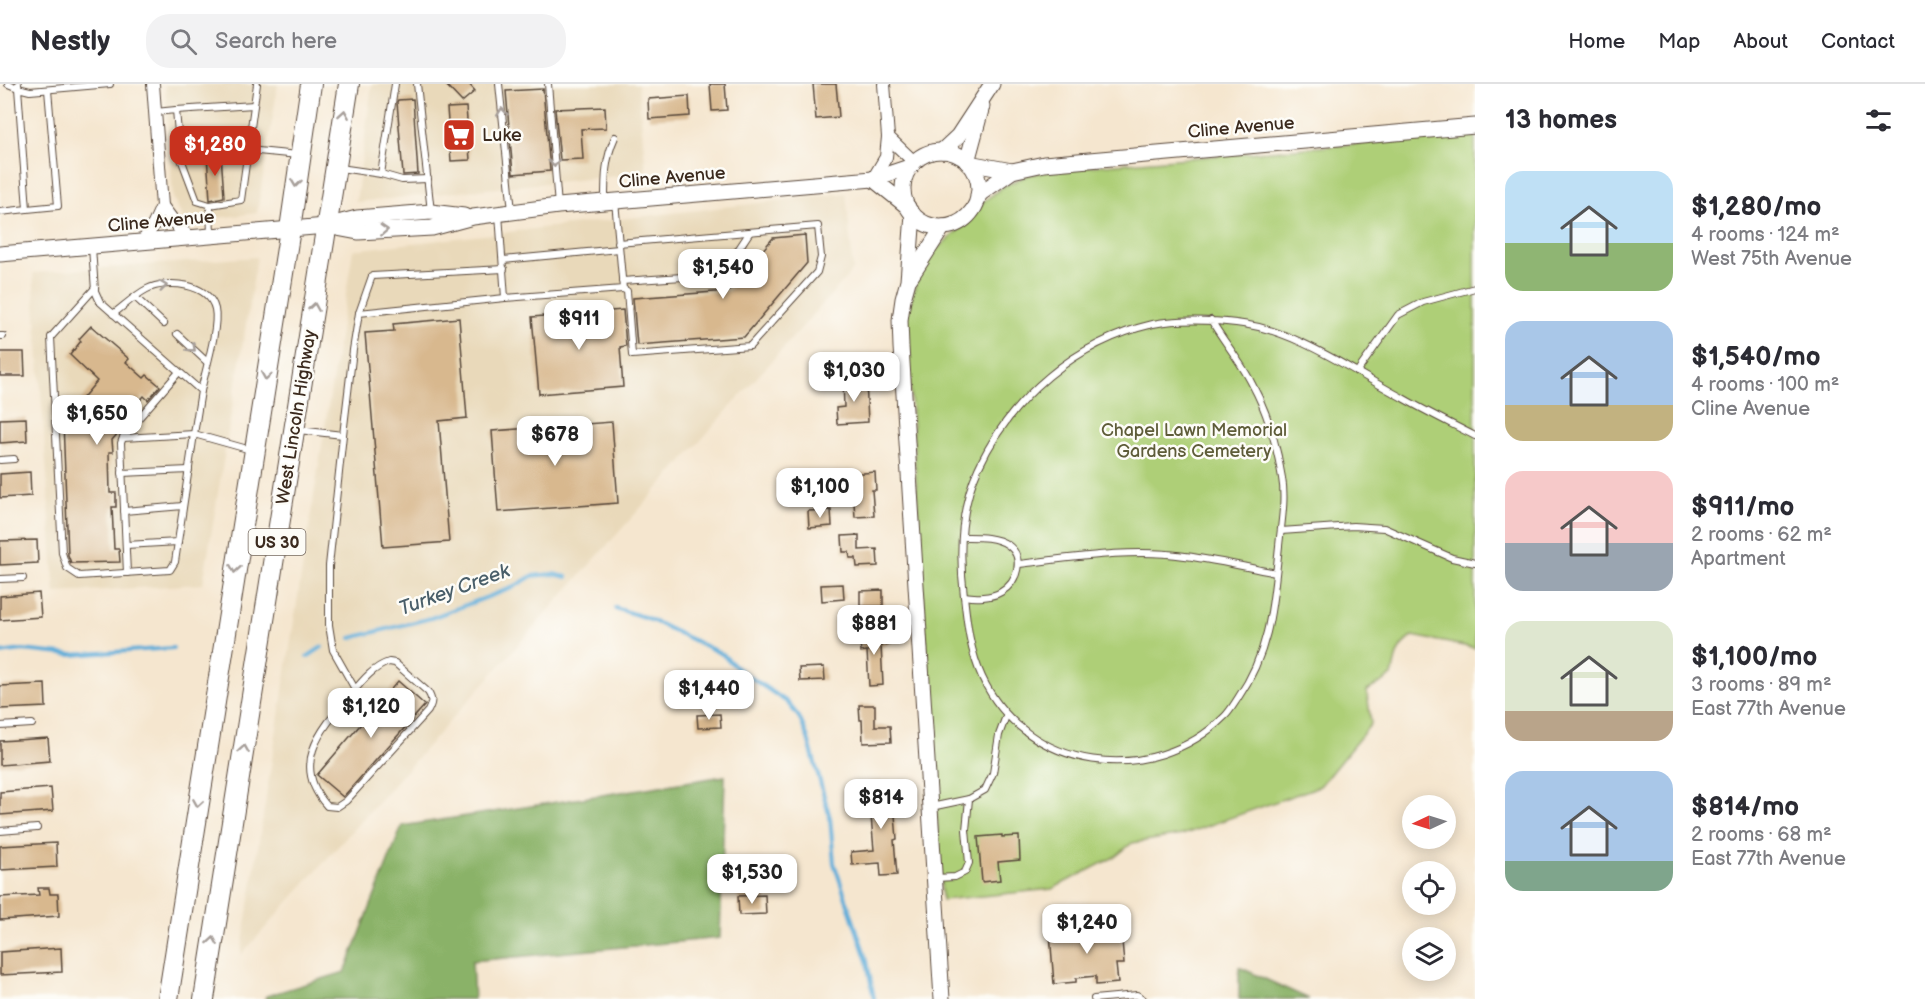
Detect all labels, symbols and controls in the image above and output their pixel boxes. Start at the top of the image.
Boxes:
search box [146,14,566,68]
text: Nestly [30,25,110,58]
icon: search [167,25,200,58]
text: Search here [215,28,337,55]
text: Home [1568,29,1625,54]
text: Map [1658,29,1700,54]
text: About [1733,29,1788,54]
text: Contact [1821,29,1895,54]
icon: filters [1862,104,1895,137]
text: 13 homes [1505,105,1617,136]
one-way arrow [496,107,509,116]
one-way arrow [338,110,350,119]
street label: Cline Avenue [1187,112,1296,143]
supermarket icon: Luke [441,117,477,153]
place label: Luke [482,125,522,146]
pin: $1,280 [166,126,264,177]
text: $1,280 [184,133,246,157]
one-way arrow [548,159,561,168]
street label: Cline Avenue [618,162,727,193]
one-way arrow [291,179,303,188]
text: $1,280/mo [1691,192,1821,223]
icon: home [1553,195,1625,267]
street label: Cline Avenue [107,206,216,237]
text: 4 rooms · 124 m² [1691,223,1840,247]
one-way arrow [380,224,389,237]
text: West 75th Avenue [1691,247,1852,271]
pin: $1,540 [674,249,772,300]
text: $1,540 [692,256,754,280]
one-way arrow [158,280,168,293]
pin: $911 [543,300,615,351]
one-way arrow [307,302,319,312]
text: $911 [558,307,600,331]
street label: West Lincoln Highway [272,327,321,506]
one-way arrow [185,341,196,352]
text: $1,540/mo [1691,342,1821,373]
icon: home [1553,345,1625,417]
pin: $1,030 [805,352,903,403]
text: $1,030 [823,359,885,383]
one-way arrow [260,371,273,381]
text: 4 rooms · 100 m² [1691,373,1839,397]
pin: $1,650 [48,395,146,446]
text: Cline Avenue [1691,397,1810,421]
text: $1,650 [66,402,128,426]
pin: $678 [519,416,591,467]
park label: Chapel Lawn Memorial Gardens Cemetery [1101,420,1287,462]
text: $678 [531,423,579,447]
pin: $1,100 [771,468,869,519]
text: $1,100 [790,475,850,499]
text: $911/mo [1691,492,1794,523]
icon: home [1553,495,1625,567]
text: 2 rooms · 62 m² [1691,523,1832,547]
road number: US 30 [248,529,306,555]
text: Apartment [1691,547,1786,571]
water label: Turkey Creek [396,558,514,621]
one-way arrow [230,564,242,573]
pin: $881 [838,605,910,656]
text: $881 [851,612,897,636]
text: $1,100/mo [1691,642,1817,673]
icon: home [1553,645,1625,717]
pin: $1,440 [660,670,758,721]
text: 3 rooms · 89 m² [1691,673,1832,697]
text: $1,440 [678,677,740,701]
pin: $1,120 [322,688,420,739]
text: $1,120 [342,695,400,719]
text: East 77th Avenue [1691,697,1846,721]
one-way arrow [237,744,249,753]
pin: $814 [845,779,917,830]
text: $814 [858,786,904,810]
text: $814/mo [1691,792,1799,823]
north arrow [1402,795,1456,849]
map controls [1402,795,1456,981]
icon: home [1553,795,1625,867]
one-way arrow [193,798,205,807]
text: 2 rooms · 68 m² [1691,823,1832,847]
text: East 77th Avenue [1691,847,1846,871]
pin: $1,530 [703,854,801,905]
text: $1,530 [721,861,783,885]
button: locate [1402,861,1456,915]
pin: $1,240 [1038,904,1136,955]
text: $1,240 [1056,911,1118,935]
button: layers [1402,927,1456,981]
one-way arrow [207,937,219,946]

